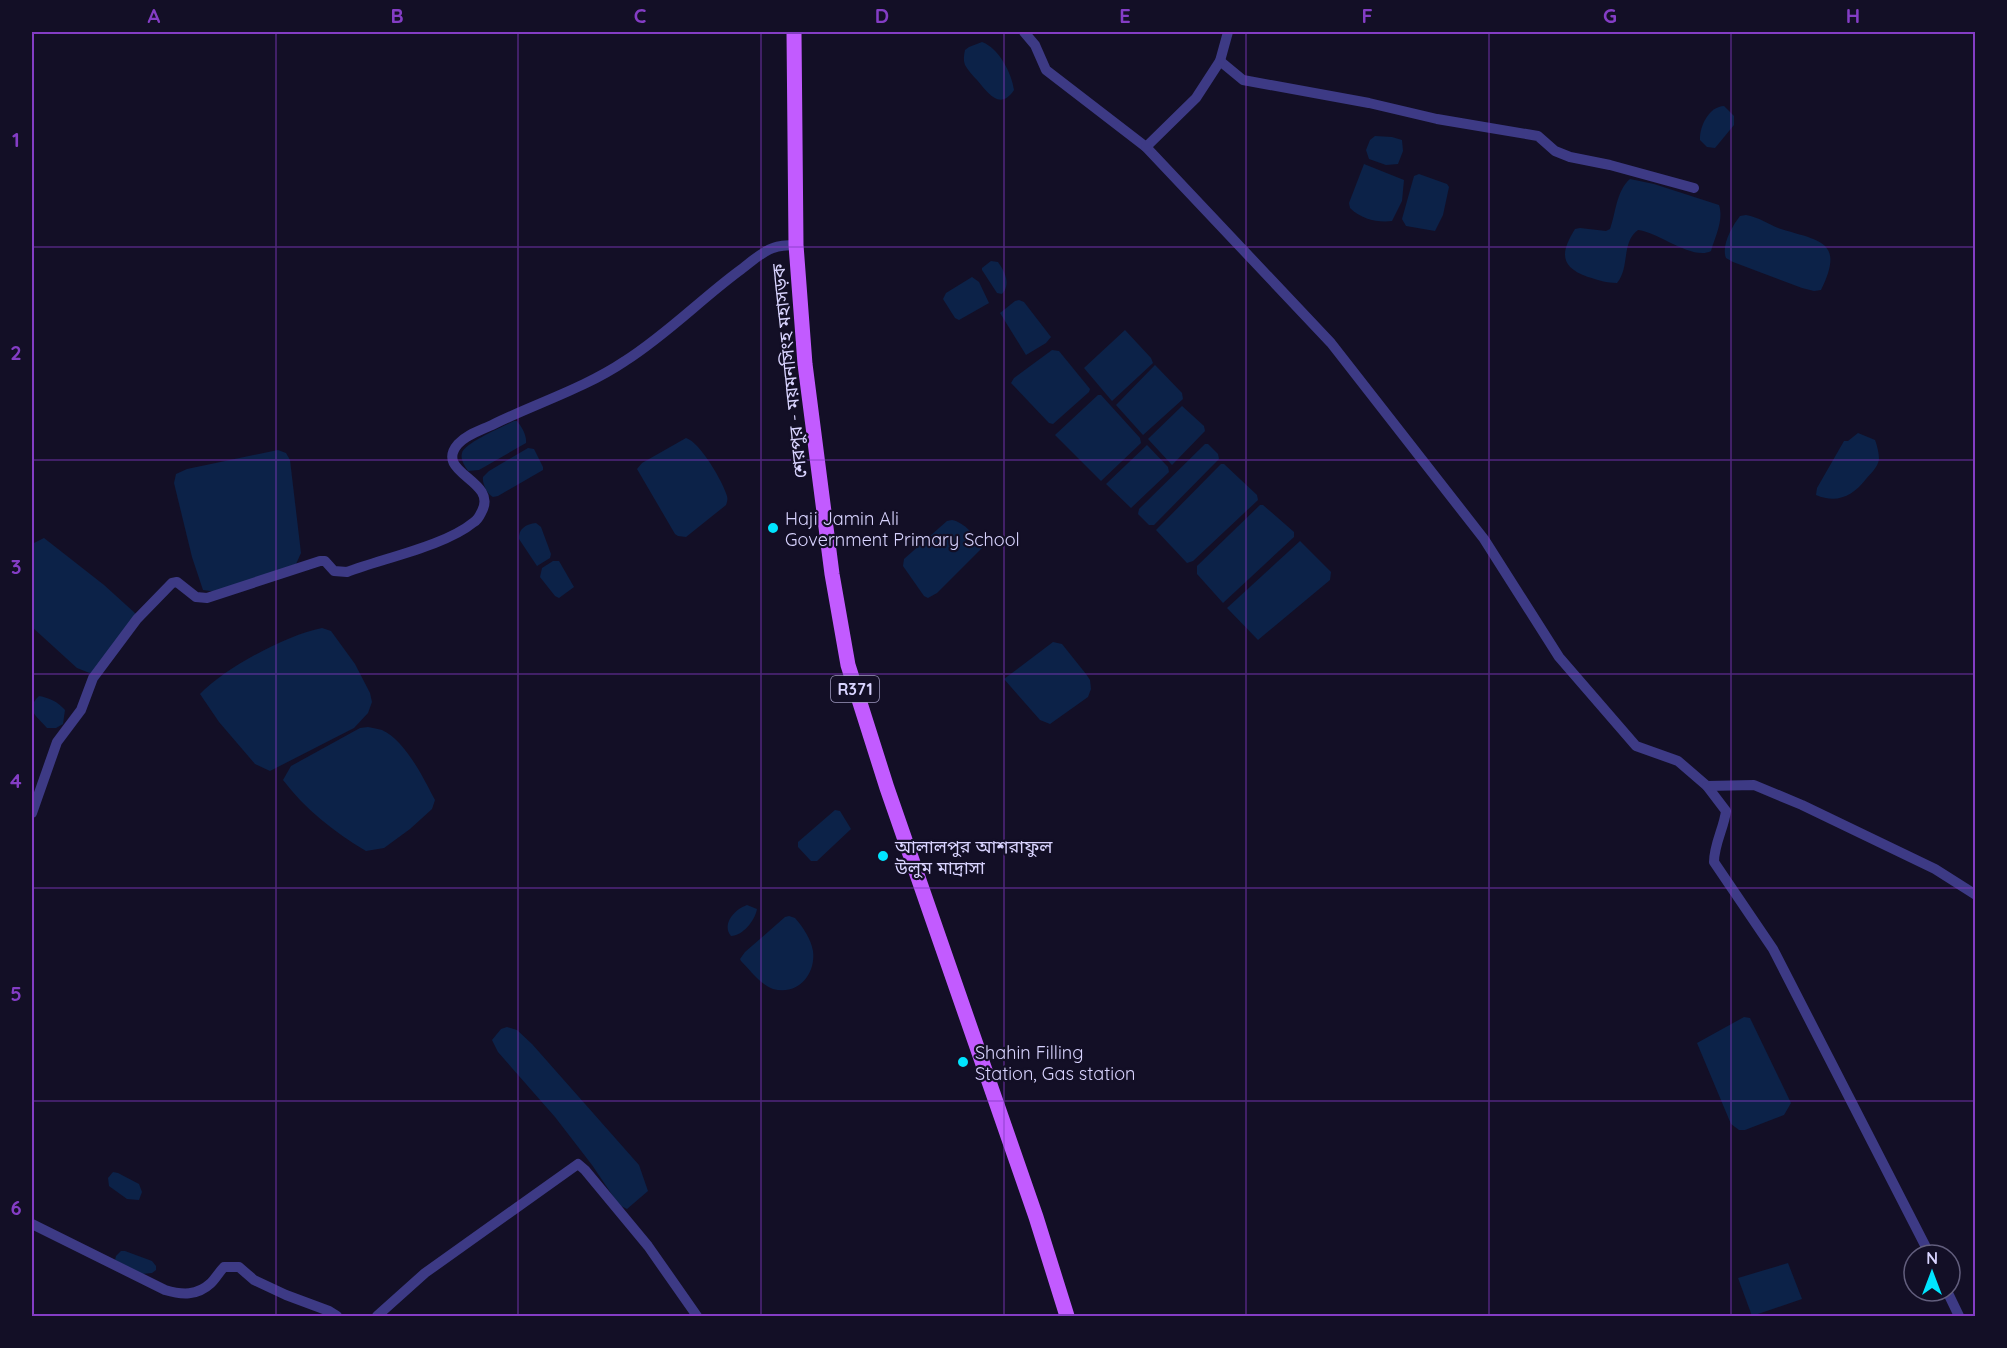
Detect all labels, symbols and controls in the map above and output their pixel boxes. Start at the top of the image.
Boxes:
text: A [148,3,161,28]
text: B [390,3,404,28]
text: C [634,3,647,28]
text: D [875,3,889,28]
text: E [1119,3,1131,28]
text: F [1361,3,1373,28]
text: G [1603,3,1617,28]
text: H [1846,3,1860,28]
text: 1 [12,127,20,152]
street label: শেরপুর - ময়মনসিংহ মহাসড়ক [766,262,812,479]
text: 2 [10,340,22,365]
place label: Haji Jamin Ali Government Primary School [785,507,1020,551]
marker: Haji Jamin Ali Government Primary School [766,521,780,535]
text: 3 [11,554,21,579]
road number: R371 [831,676,879,702]
text: 4 [10,768,22,793]
place label: আলালপুর আশরাফুল উলুম মাদ্রাসা [894,835,1053,879]
marker: আলালপুর আশরাফুল উলুম মাদ্রাসা [876,849,890,863]
text: 5 [10,981,22,1006]
place label: Shahin Filling Station, Gas station [975,1041,1135,1085]
marker: Shahin Filling Station, Gas station [956,1055,970,1069]
text: 6 [10,1195,22,1220]
north arrow [1902,1243,1962,1303]
text: N [1926,1248,1938,1268]

